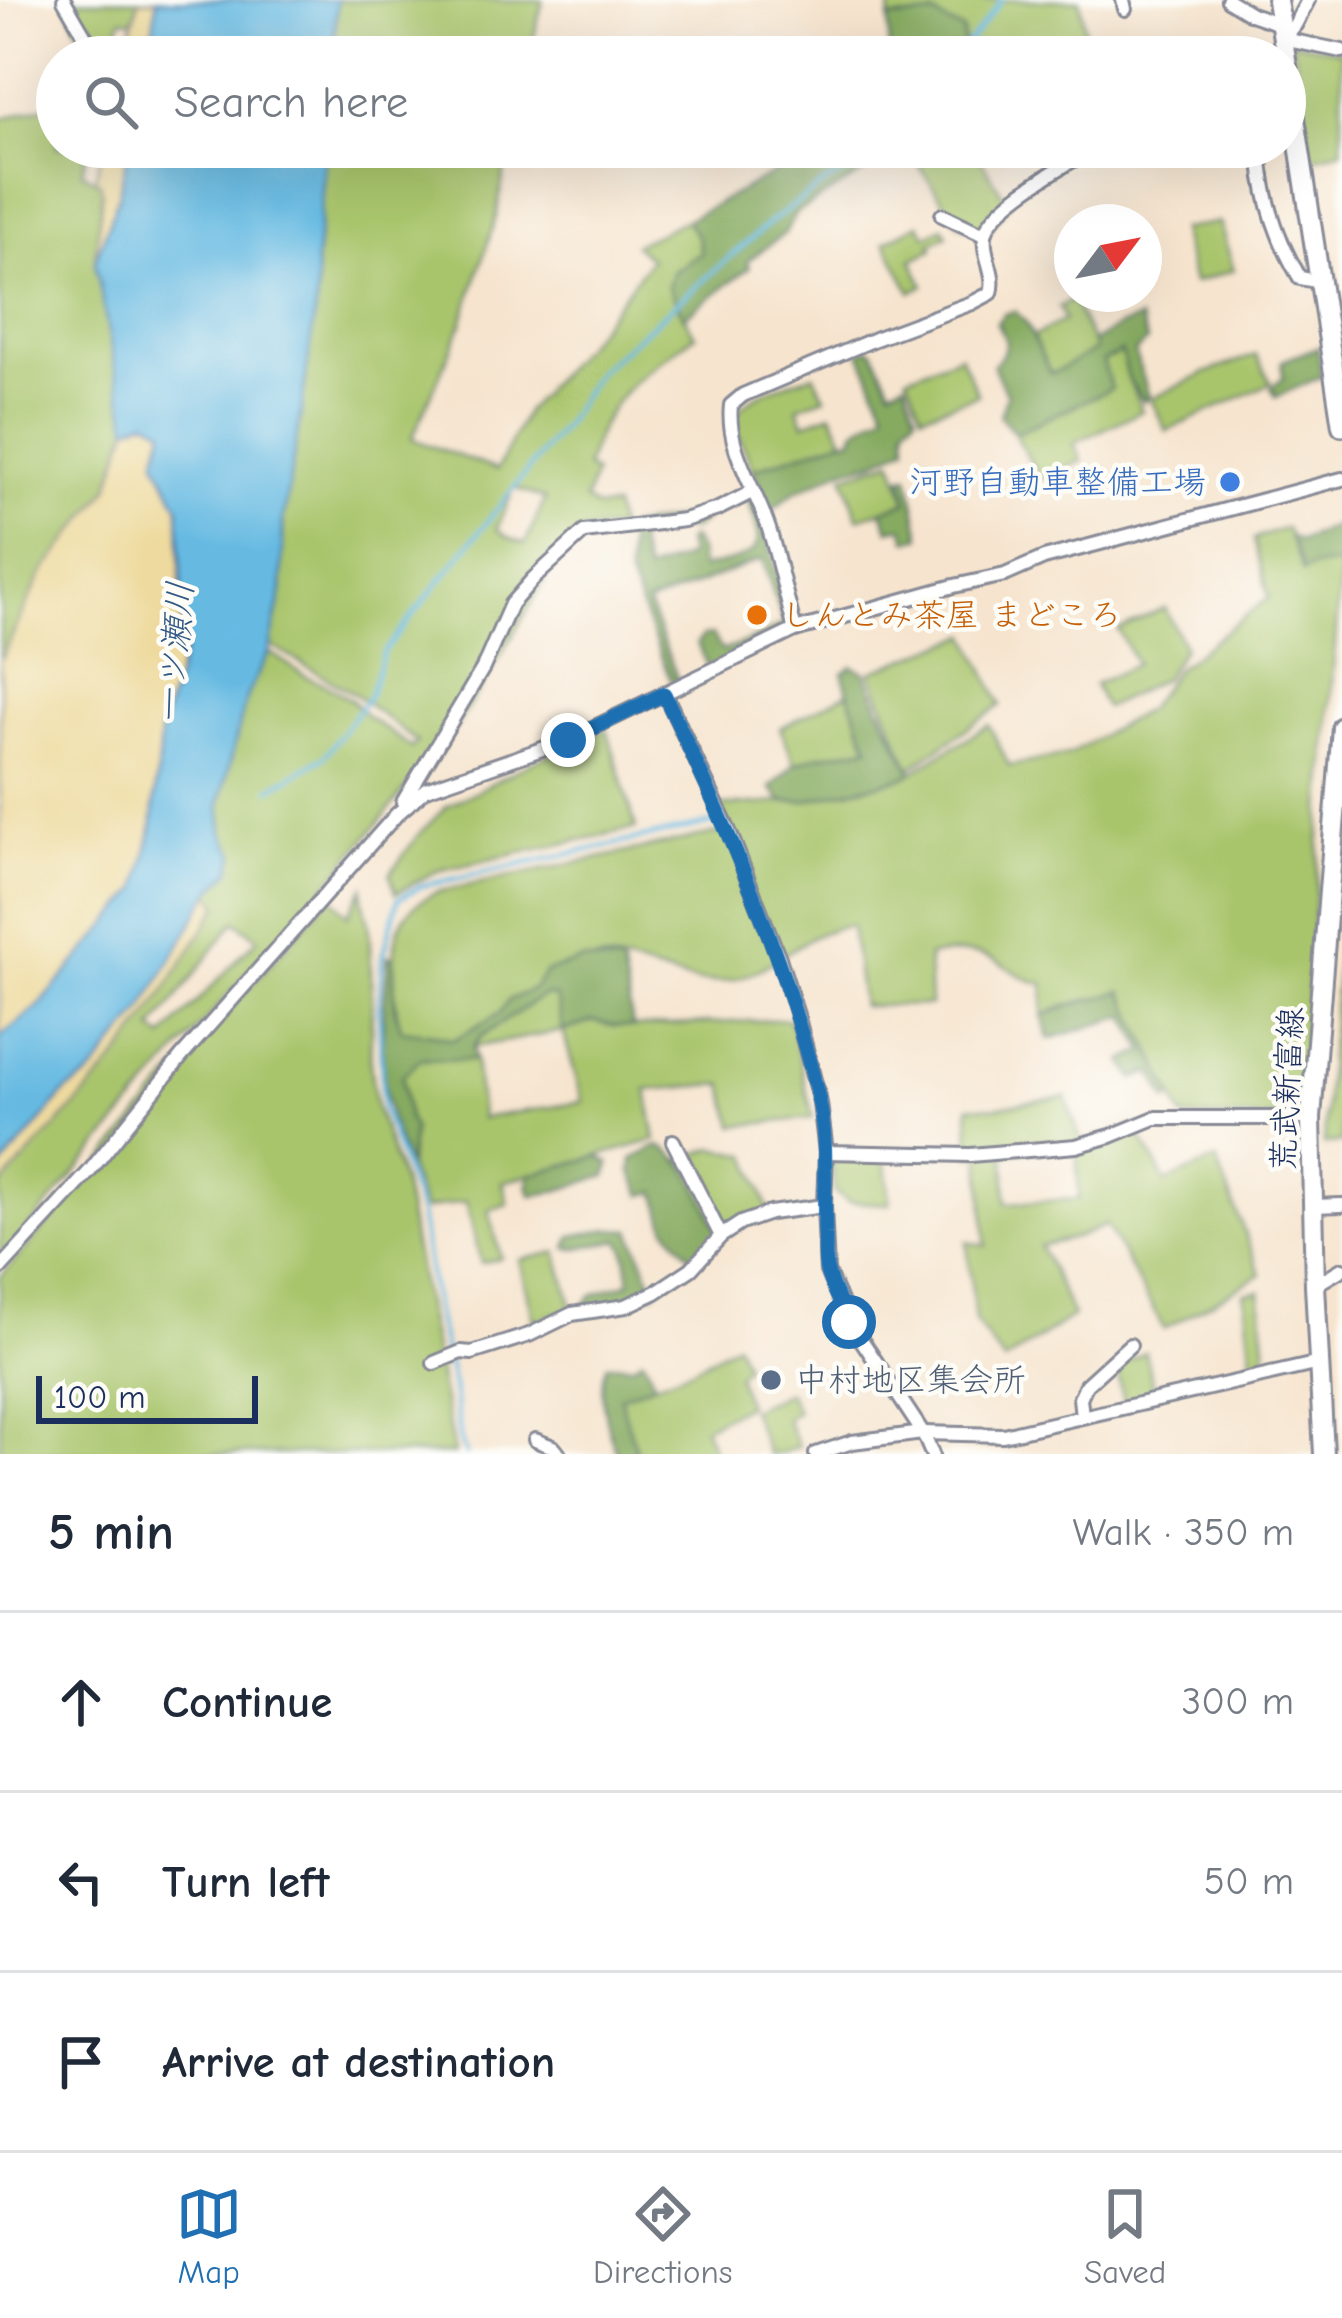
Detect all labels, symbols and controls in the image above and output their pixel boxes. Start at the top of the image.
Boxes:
search box [36,36,1306,168]
icon: search [78,69,144,135]
text: Search here [174,76,408,128]
north arrow [1054,204,1162,312]
place label: 河野自動車整備工場 [909,463,1206,501]
marker: 河野自動車整備工場 [1217,469,1243,495]
water label: 一ツ瀬川 [148,579,202,727]
place label: しんとみ茶屋 まどころ [781,596,1122,634]
marker: しんとみ茶屋 まどころ [744,602,770,628]
route end [541,713,595,767]
street label: 荒武新富線 [1264,1006,1310,1172]
route start [822,1295,876,1349]
place label: 中村地区集会所 [795,1361,1026,1399]
marker: 中村地区集会所 [758,1367,784,1393]
scale bar [36,1370,258,1423]
text: 100 m [54,1378,146,1416]
text: 5 min [48,1503,174,1562]
text: Walk · 350 m [1072,1510,1294,1555]
icon: ahead [48,1669,114,1735]
text: Continue [162,1676,332,1728]
text: 300 m [1181,1679,1294,1724]
icon: left [48,1849,114,1915]
text: Turn left [162,1856,329,1908]
text: 50 m [1204,1859,1294,1904]
icon: arrive [48,2029,114,2095]
text: Arrive at destination [162,2036,555,2088]
tab: Map [176,2181,242,2291]
tab: Directions [593,2181,733,2291]
tab: Saved [1084,2181,1166,2291]

